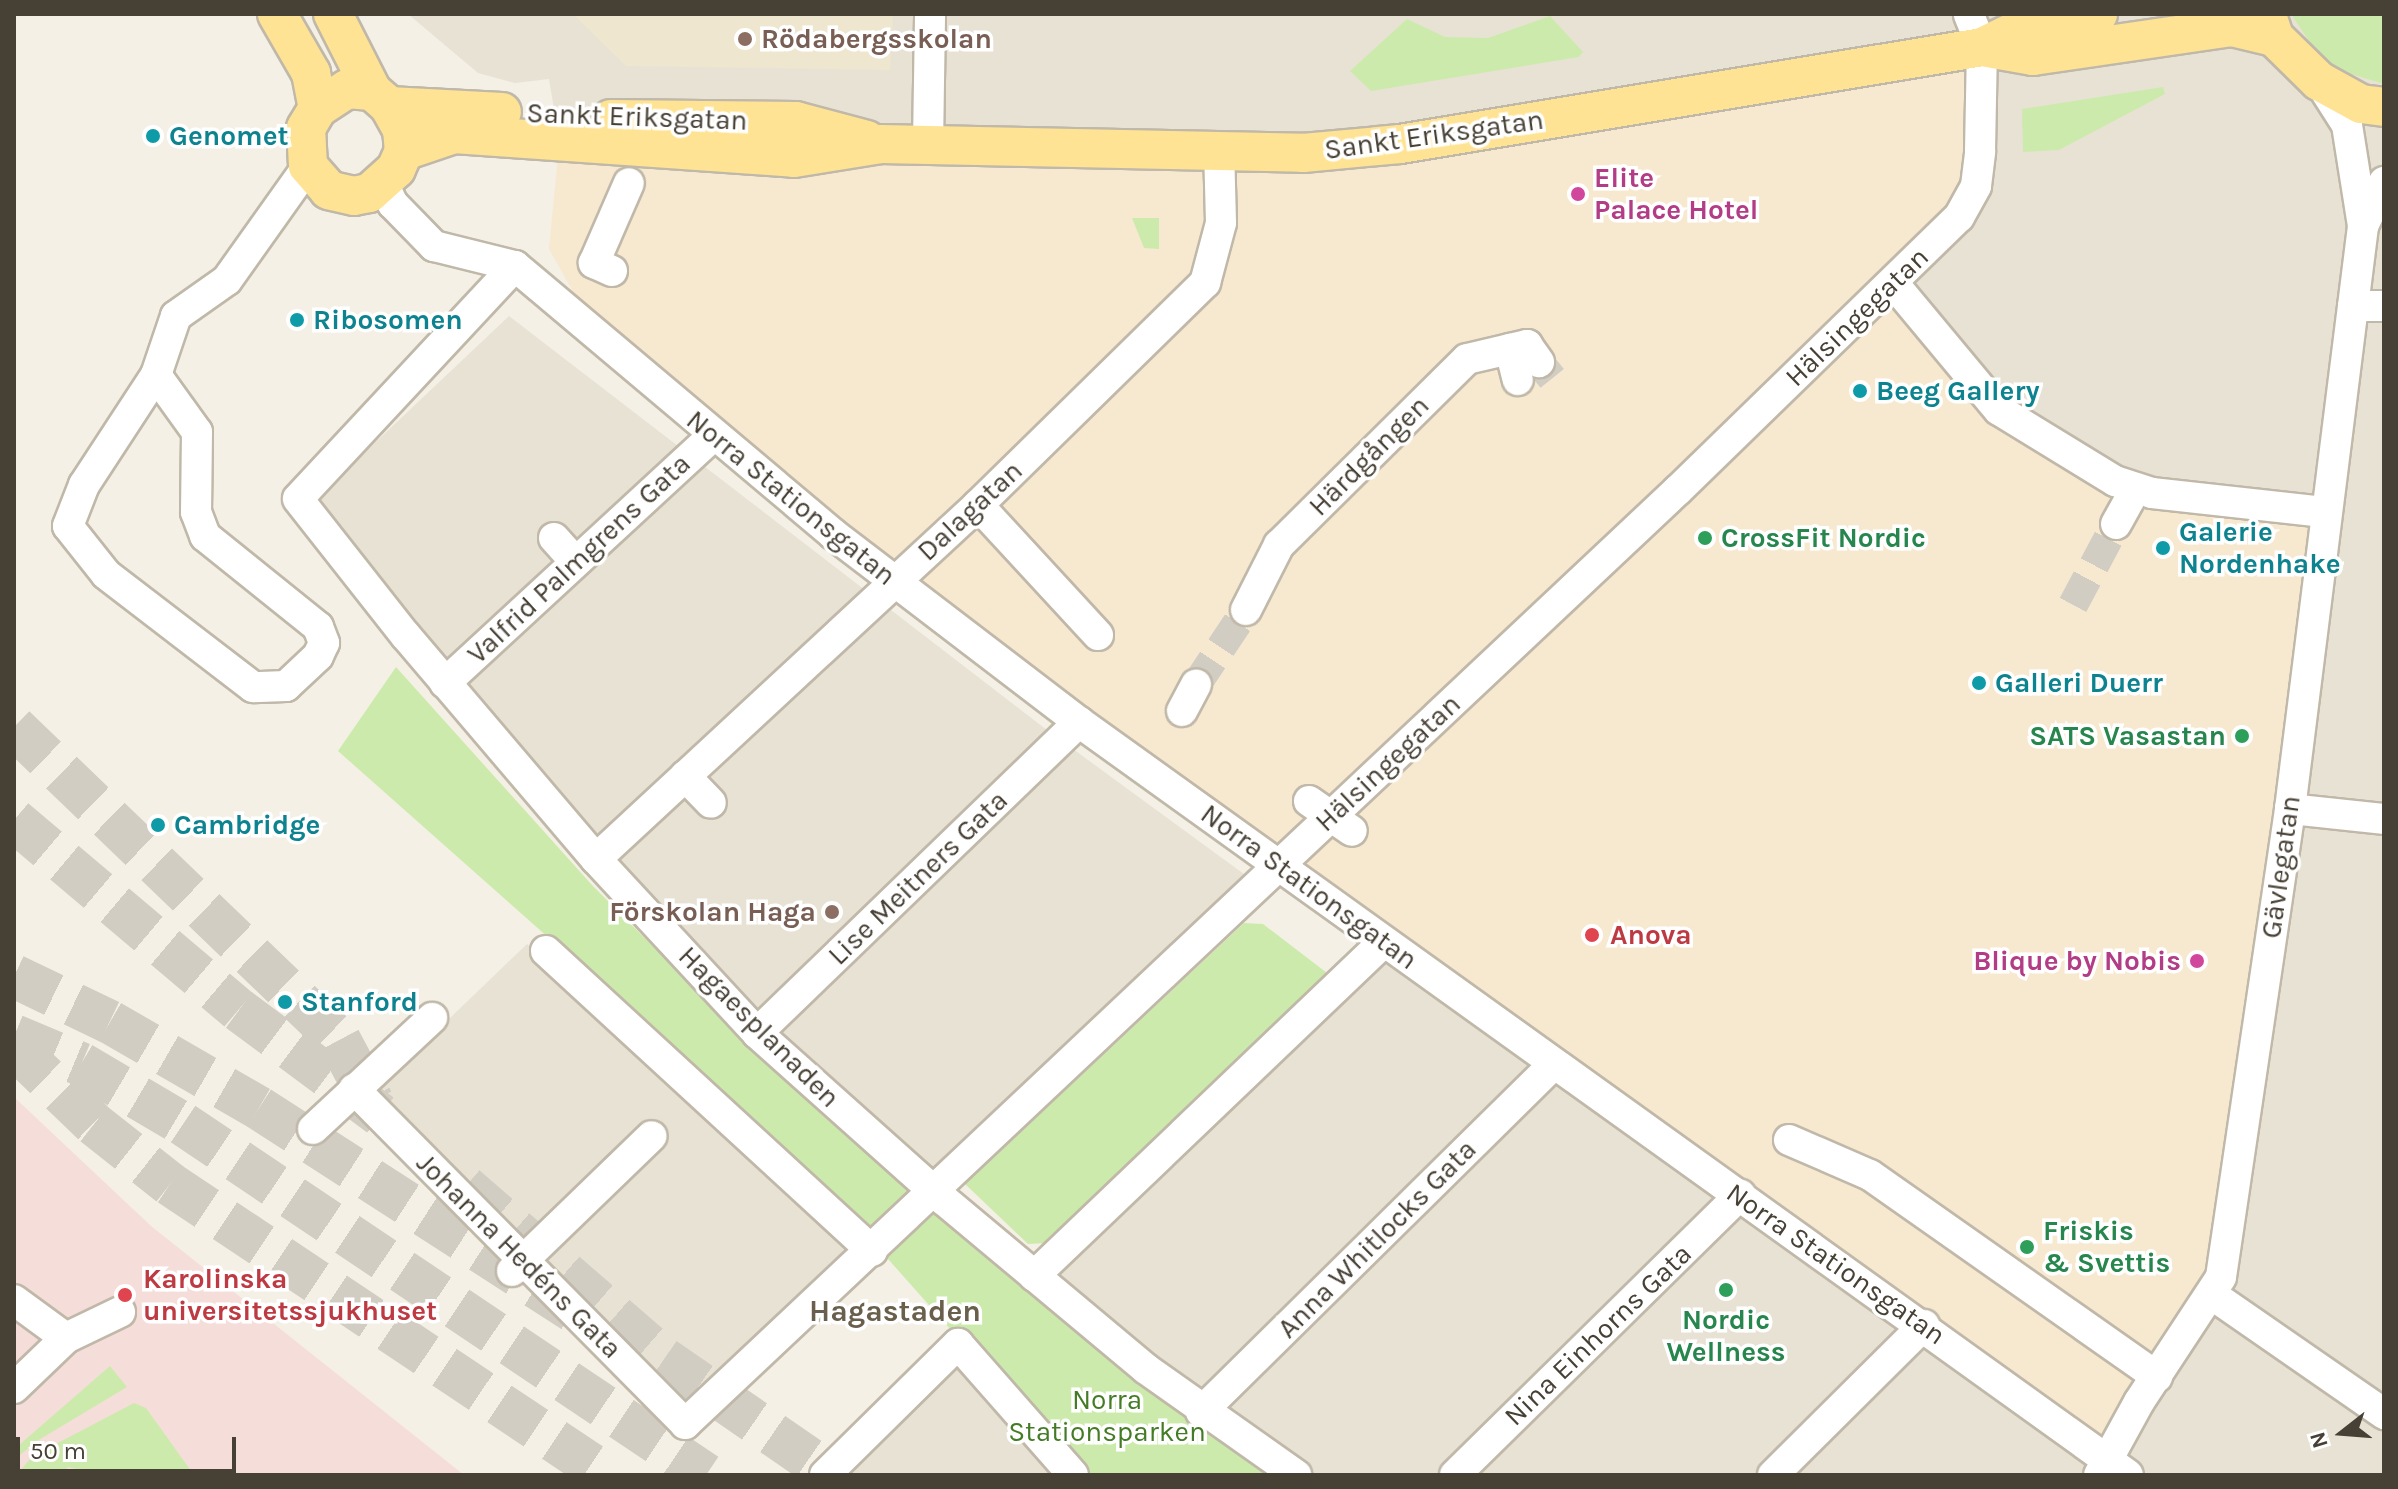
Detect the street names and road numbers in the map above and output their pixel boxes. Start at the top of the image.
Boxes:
street label: Sankt Eriksgatan [526,96,748,138]
street label: Sankt Eriksgatan [1322,103,1546,167]
street label: Hälsingegatan [1778,240,1936,394]
street label: Härdgången [1302,389,1436,523]
street label: Norra Stationsgatan [680,403,902,593]
street label: Valfrid Palmgrens Gata [461,447,697,671]
street label: Dalagatan [911,454,1029,568]
street label: Hälsingegatan [1308,687,1468,839]
street label: Lise Meitners Gata [821,784,1015,972]
street label: Gävlegatan [2254,793,2308,941]
street label: Norra Stationsgatan [1194,797,1424,977]
street label: Hagaesplanaden [671,939,847,1115]
street label: Anna Whitlocks Gata [1271,1133,1483,1345]
street label: Johanna Hedéns Gata [409,1146,629,1366]
street label: Norra Stationsgatan [1720,1176,1952,1352]
street label: Nina Einhorns Gata [1497,1237,1699,1433]

